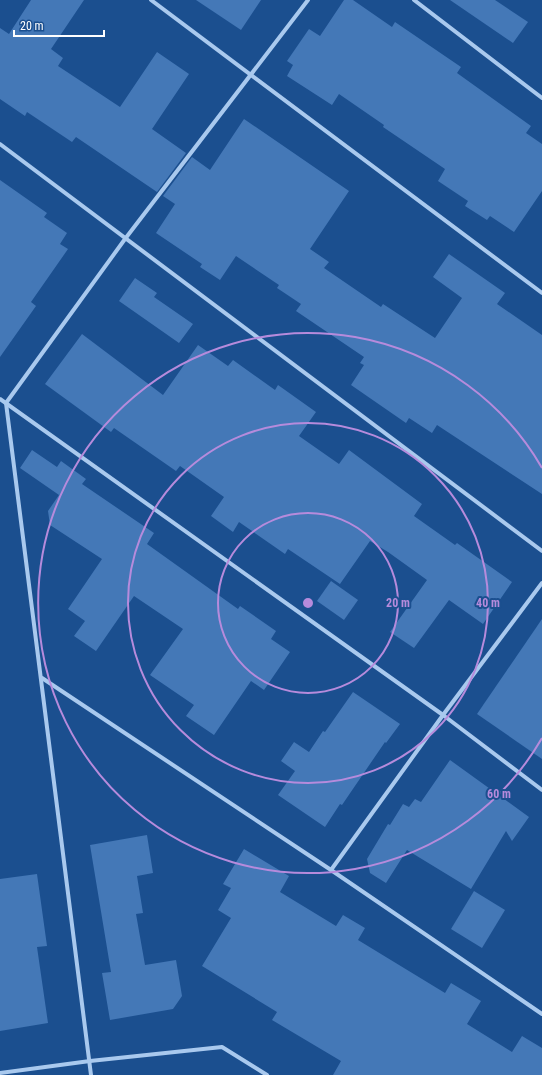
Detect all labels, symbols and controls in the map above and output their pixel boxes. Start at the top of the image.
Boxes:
scale bar [14,12,104,38]
text: 20 m [20,19,44,33]
centre of rings [301,596,315,610]
text: 20 m [386,596,410,610]
text: 40 m [476,596,500,610]
text: 60 m [487,787,511,801]

